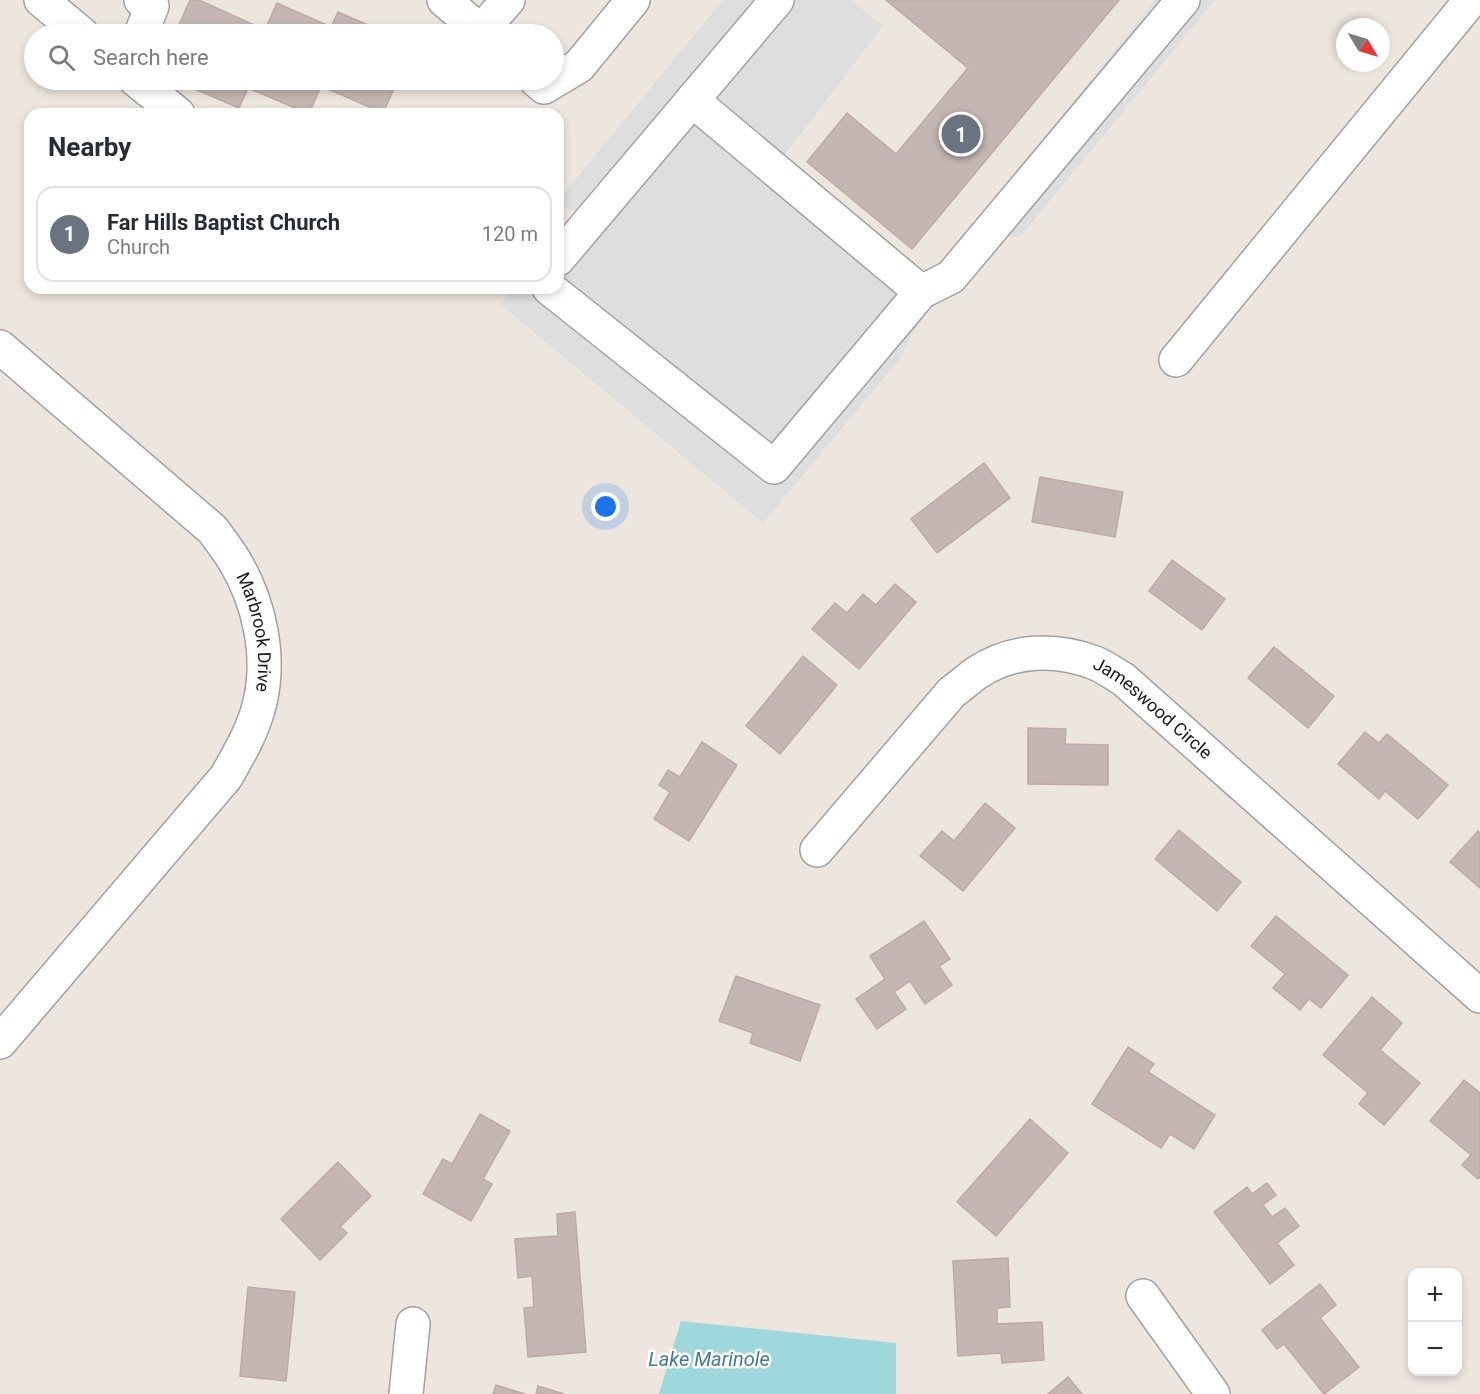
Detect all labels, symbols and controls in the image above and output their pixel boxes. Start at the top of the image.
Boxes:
north arrow [1336,18,1390,72]
search box [24,24,564,90]
icon: search [45,41,78,74]
text: Search here [93,45,209,70]
pin: 1 [942,112,980,156]
text: Nearby [48,132,131,162]
text: Far Hills Baptist Church [107,210,340,235]
text: 1 [64,222,75,246]
text: 120 m [482,222,538,246]
text: Church [107,235,170,259]
your location [591,492,620,521]
street label: Marbrook Drive [233,569,275,694]
street label: Jameswood Circle [1090,653,1217,763]
map controls [1408,1268,1462,1376]
button: + [1408,1268,1462,1322]
button: − [1408,1322,1462,1376]
water label: Lake Marinole [648,1347,770,1371]

